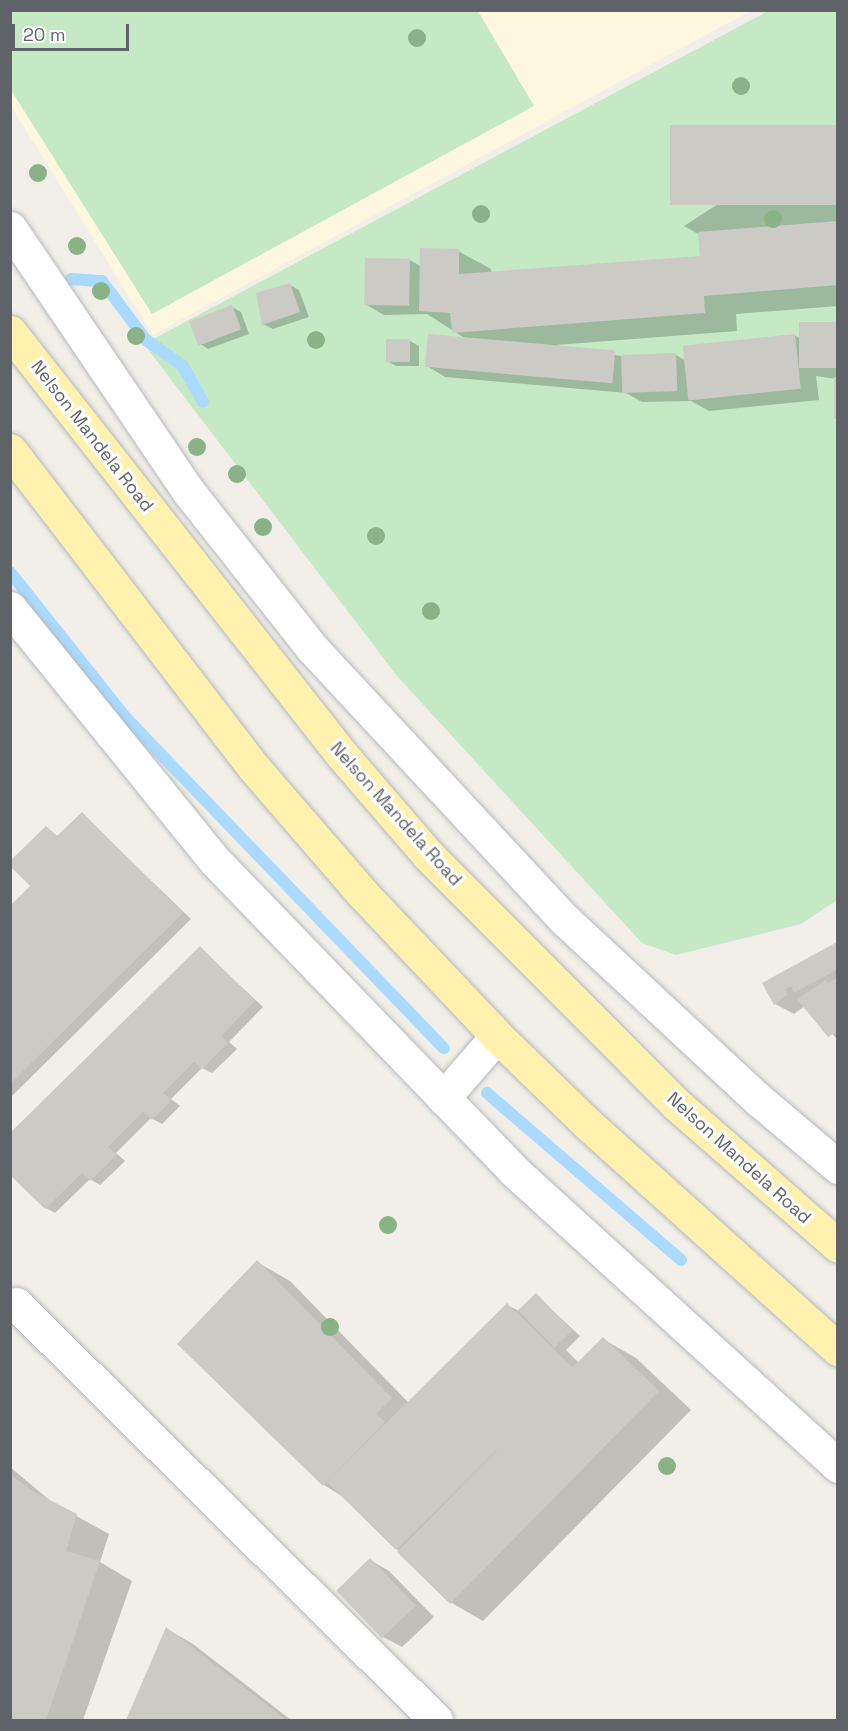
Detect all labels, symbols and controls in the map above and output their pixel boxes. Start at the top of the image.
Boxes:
scale bar [15,12,132,50]
text: 20 m [23,23,66,46]
street label: Nelson Mandela Road [26,356,158,516]
street label: Nelson Mandela Road [326,738,466,890]
street label: Nelson Mandela Road [663,1088,815,1228]

